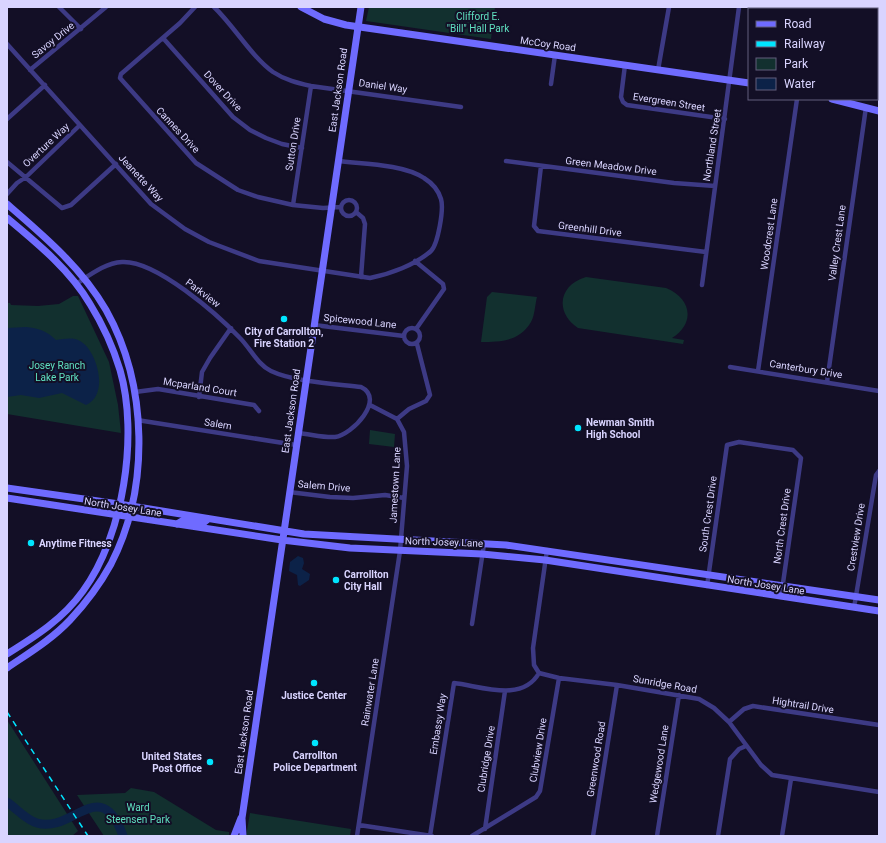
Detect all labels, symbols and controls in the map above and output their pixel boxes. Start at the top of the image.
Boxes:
legend [748,8,878,100]
park label: Clifford E. "Bill" Hall Park [447,11,510,34]
text: Road [784,17,812,31]
street label: Savoy Drive [30,20,76,60]
street label: McCoy Road [519,35,577,53]
text: Railway [784,37,825,51]
street label: East Jackson Road [327,47,349,133]
text: Park [784,57,809,71]
street label: Dover Drive [202,69,244,113]
street label: Daniel Way [358,77,408,95]
text: Water [784,77,815,91]
street label: Evergreen Street [632,91,706,113]
street label: Cannes Drive [154,105,202,155]
street label: Northland Street [701,108,723,182]
street label: Sutton Drive [283,116,303,172]
street label: Overture Way [21,121,72,169]
street label: Jeanette Way [116,152,166,204]
street label: Green Meadow Drive [565,155,657,177]
street label: Woodcrest Lane [759,197,779,271]
street label: Valley Crest Lane [826,204,848,282]
street label: Greenhill Drive [558,220,622,238]
street label: Parkview [184,276,223,310]
street label: Spicewood Lane [323,312,397,330]
marker: City of Carrollton, Fire Station 2 [279,314,289,324]
place label: City of Carrollton, Fire Station 2 [245,326,323,349]
street label: Canterbury Drive [769,358,843,380]
park label: Josey Ranch Lake Park [29,360,85,383]
street label: East Jackson Road [280,368,302,454]
street label: Mcparland Court [162,376,238,398]
street label: Salem [203,416,233,432]
place label: Newman Smith High School [586,417,655,440]
marker: Newman Smith High School [573,423,583,433]
street label: Jamestown Lane [388,447,402,523]
street label: South Crest Drive [697,475,719,553]
street label: Salem Drive [297,478,351,494]
street label: North Crest Drive [771,487,793,565]
street label: North Josey Lane [84,495,162,519]
street label: Crestview Drive [845,502,867,572]
street label: North Josey Lane [405,535,483,549]
marker: Anytime Fitness [26,538,36,548]
place label: Anytime Fitness [39,538,112,549]
place label: Carrollton City Hall [344,569,389,592]
street label: North Josey Lane [727,573,805,597]
marker: Carrollton City Hall [331,575,341,585]
street label: Rainwater Lane [359,657,381,727]
street label: Sunridge Road [632,673,698,695]
marker: Justice Center [309,678,319,688]
street label: East Jackson Road [233,689,255,775]
place label: Justice Center [281,690,347,701]
street label: Embassy Way [428,692,448,755]
street label: Hightrail Drive [771,695,835,715]
street label: Clubview Drive [527,717,549,783]
street label: Greenwood Road [585,720,607,798]
street label: Wedgewood Lane [647,724,671,804]
street label: Clubridge Drive [475,725,497,793]
marker: Carrollton Police Department [310,738,320,748]
place label: Carrollton Police Department [273,750,357,773]
place label: United States Post Office [141,751,203,774]
marker: United States Post Office [205,757,215,767]
park label: Ward Steensen Park [106,802,171,825]

